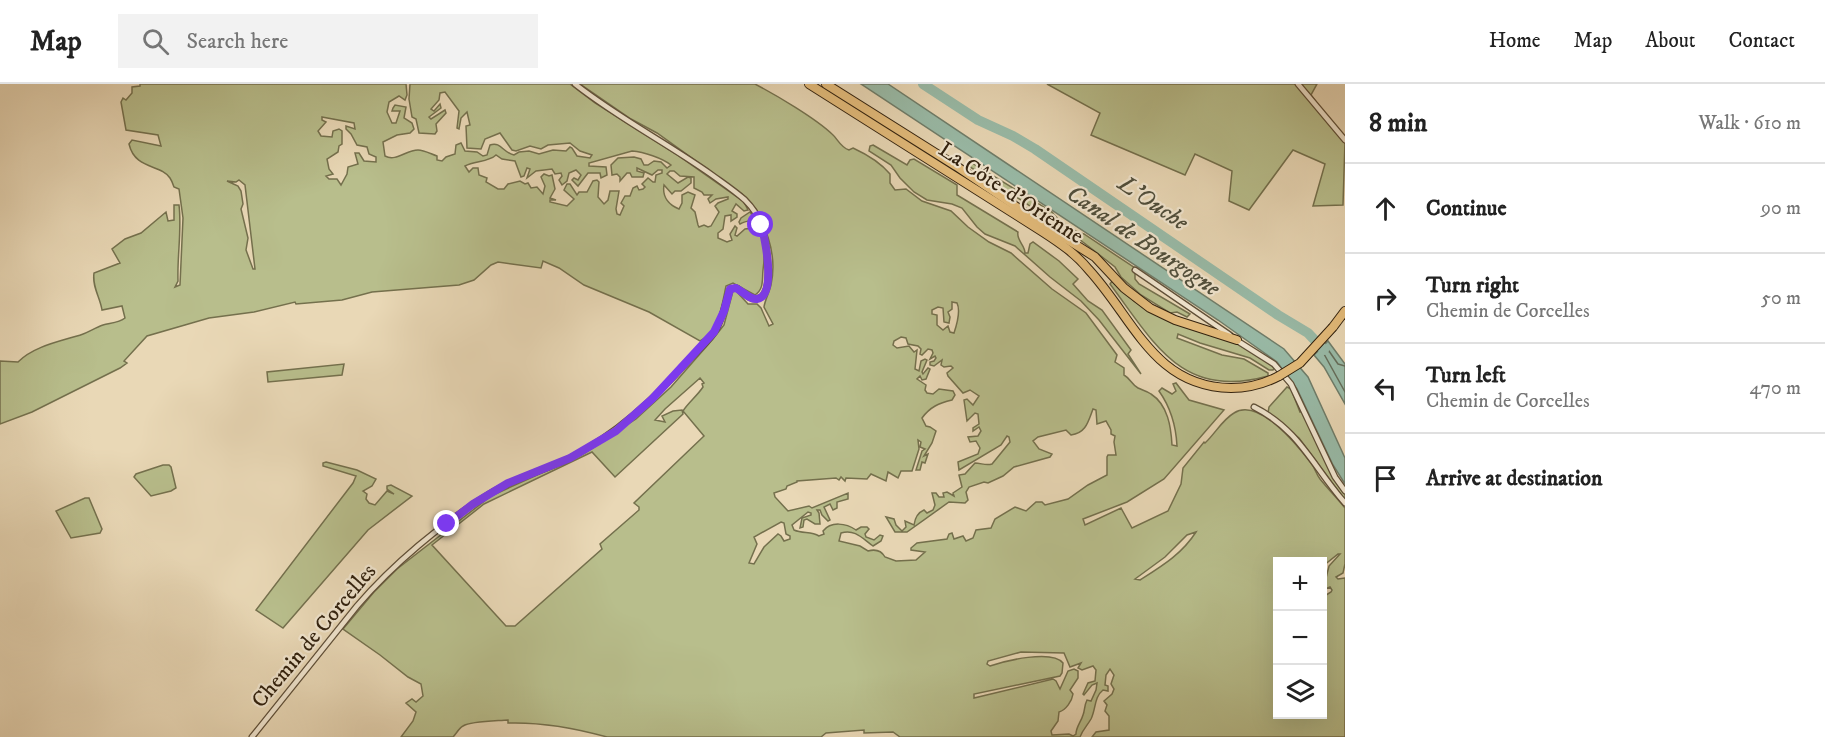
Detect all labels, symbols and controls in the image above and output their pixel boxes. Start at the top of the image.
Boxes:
search box [118,14,538,68]
text: Map [30,24,82,59]
icon: search [139,25,172,58]
text: Search here [187,28,288,55]
text: Home [1489,28,1541,54]
text: Map [1574,28,1612,54]
text: About [1645,28,1696,54]
text: Contact [1729,28,1795,54]
text: 8 min [1369,107,1427,140]
text: Walk · 610 m [1698,111,1801,136]
street label: La Côte-d'Orienne [933,136,1089,250]
water label: L'Ouche [1111,168,1195,238]
water label: Canal de Bourgogne [1060,179,1226,304]
icon: ahead [1369,192,1402,225]
text: Continue [1426,195,1507,222]
text: 90 m [1761,196,1801,221]
route start [747,211,773,237]
text: Turn right [1426,272,1519,299]
icon: right [1369,282,1402,315]
text: 50 m [1761,286,1801,311]
text: Chemin de Corcelles [1426,299,1590,324]
text: Turn left [1426,362,1506,389]
icon: left [1369,372,1402,405]
text: 470 m [1750,376,1801,401]
text: Chemin de Corcelles [1426,389,1590,414]
icon: arrive [1369,462,1402,495]
text: Arrive at destination [1426,465,1603,492]
route end [433,510,459,536]
map controls [1273,557,1327,719]
button: + [1273,557,1327,611]
street label: Chemin de Corcelles [246,558,382,714]
button: − [1273,611,1327,665]
button: layers [1273,665,1327,719]

